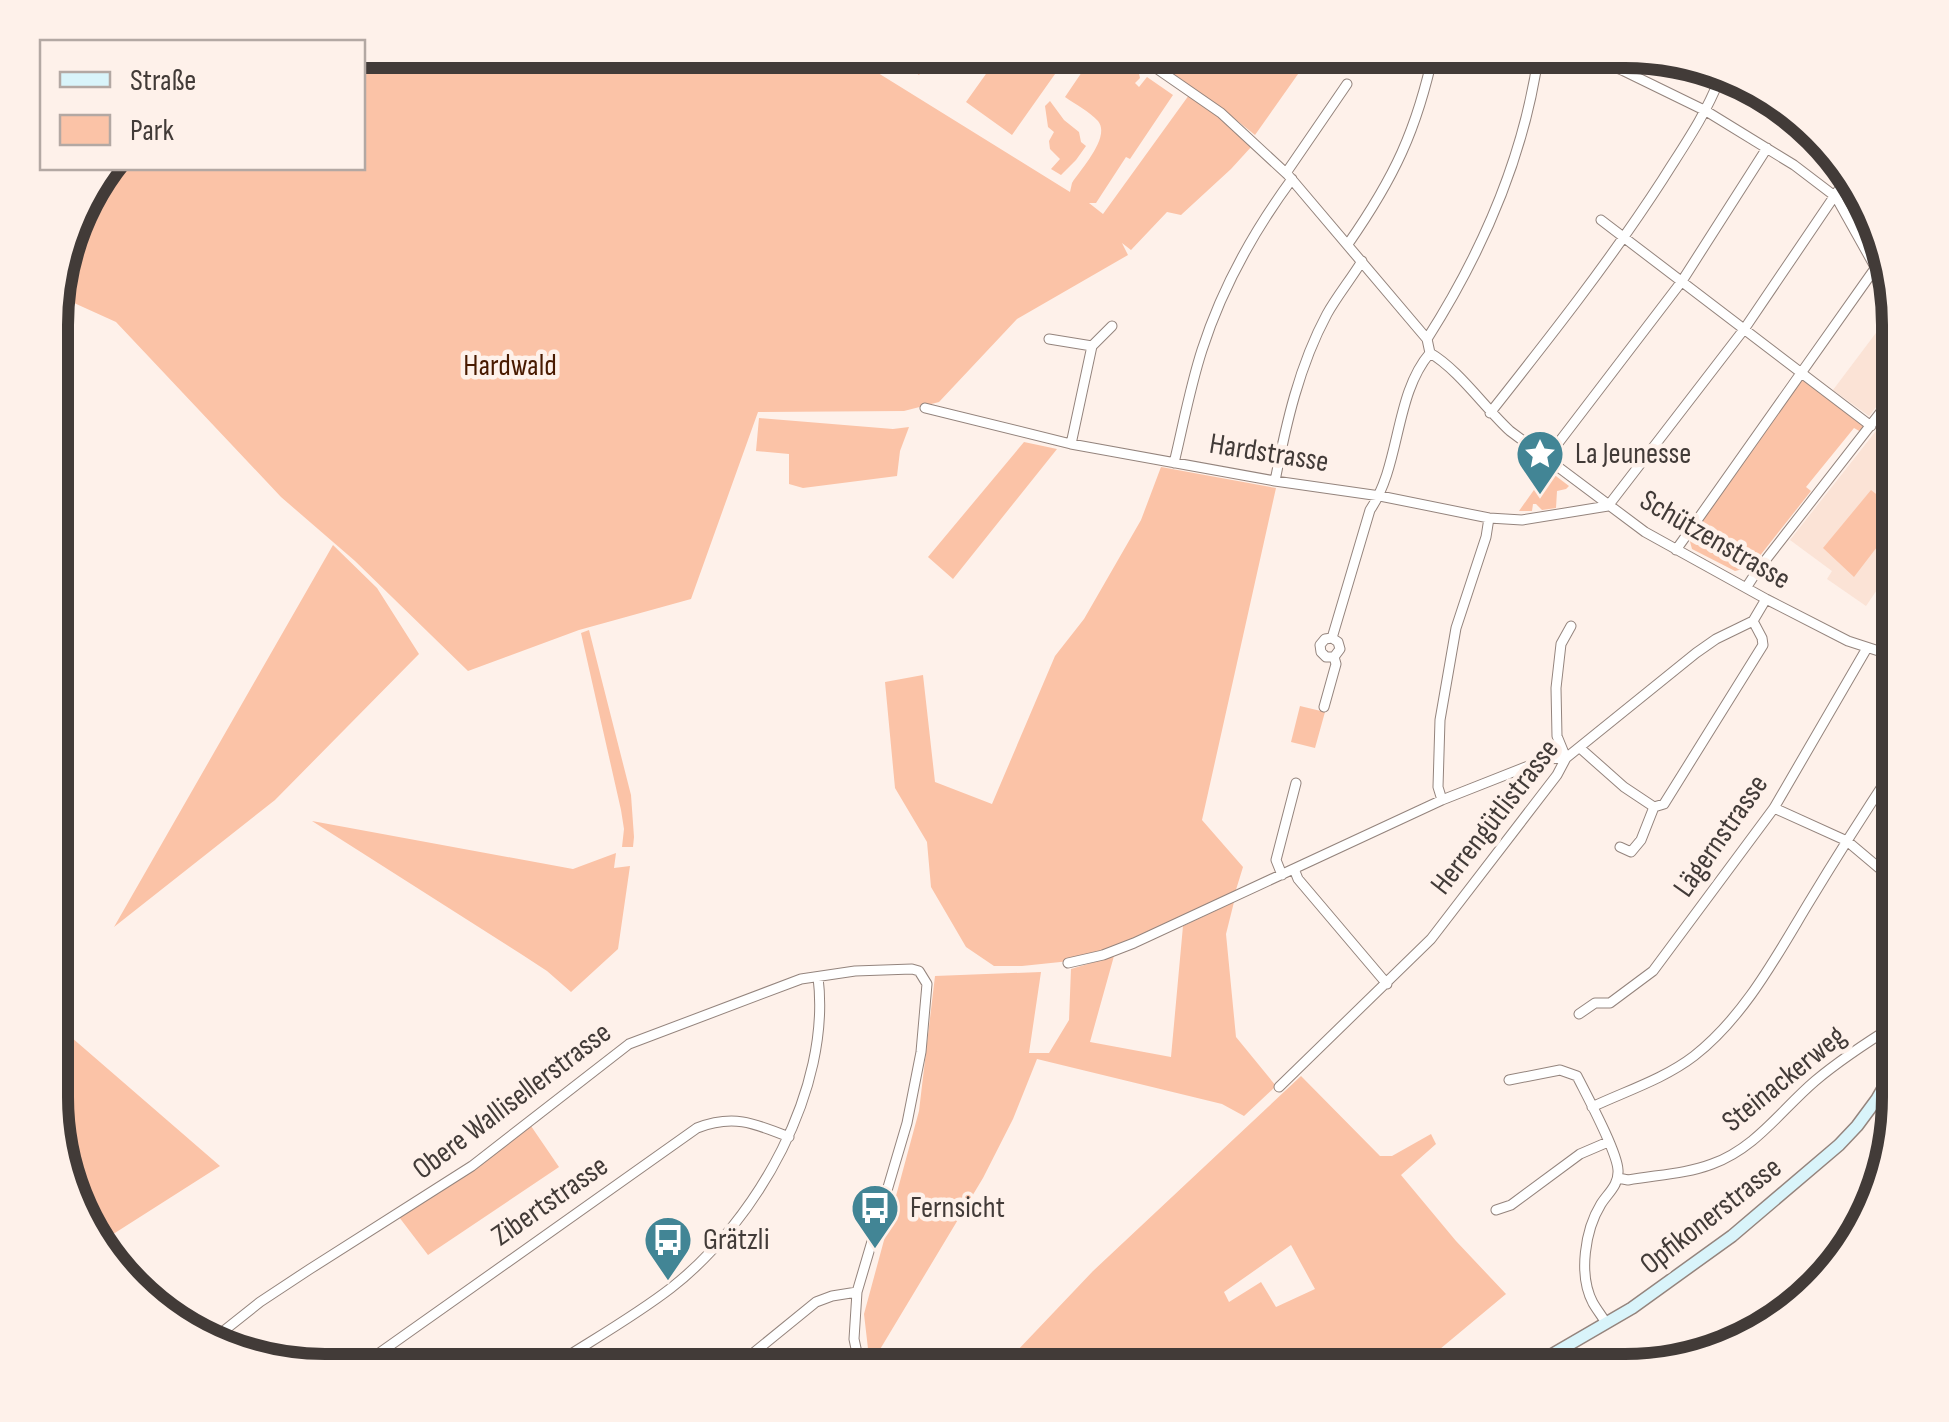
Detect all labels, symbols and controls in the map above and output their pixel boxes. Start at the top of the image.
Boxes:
legend [40,40,365,170]
text: Straße [130,63,196,99]
text: Park [130,113,174,149]
park label: Hardwald [463,348,557,384]
street label: Hardstrasse [1207,426,1331,480]
place icon: La Jeunesse [1514,428,1566,496]
place label: La Jeunesse [1575,436,1691,472]
street label: Schützenstrasse [1633,482,1797,598]
street label: Herrengütlistrasse [1423,732,1567,902]
street label: Lägernstrasse [1666,768,1776,904]
street label: Obere Wallisellerstrasse [406,1015,618,1187]
street label: Steinackerweg [1715,1018,1853,1140]
street label: Zibertstrasse [485,1148,615,1254]
street label: Opfikonerstrasse [1633,1150,1789,1282]
bus stop icon: Fernsicht [849,1182,901,1250]
place label: Fernsicht [910,1190,1005,1226]
bus stop icon: Grätzli [642,1214,694,1282]
place label: Grätzli [703,1222,770,1258]

